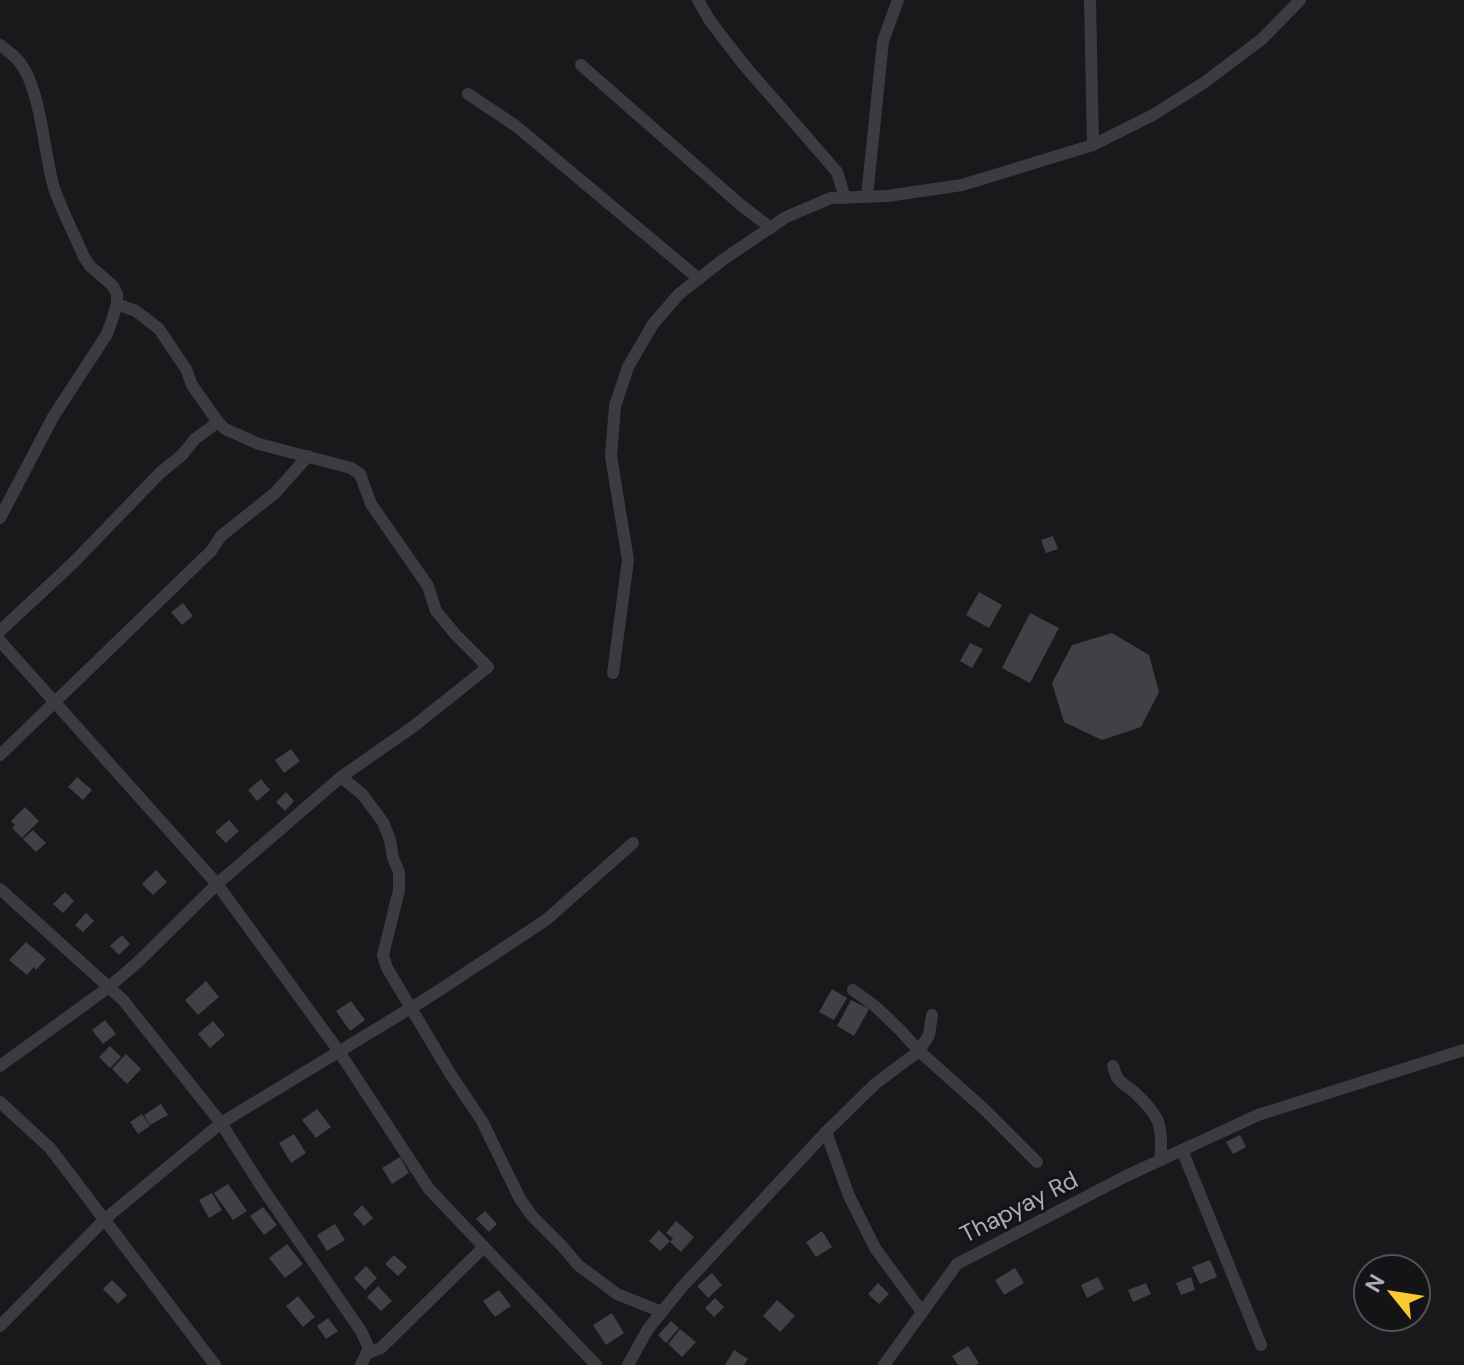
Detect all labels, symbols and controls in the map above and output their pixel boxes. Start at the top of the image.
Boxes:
street label: Thapyay Rd [955,1164,1083,1249]
north arrow [1352,1253,1432,1333]
text: N [1359,1269,1392,1297]

